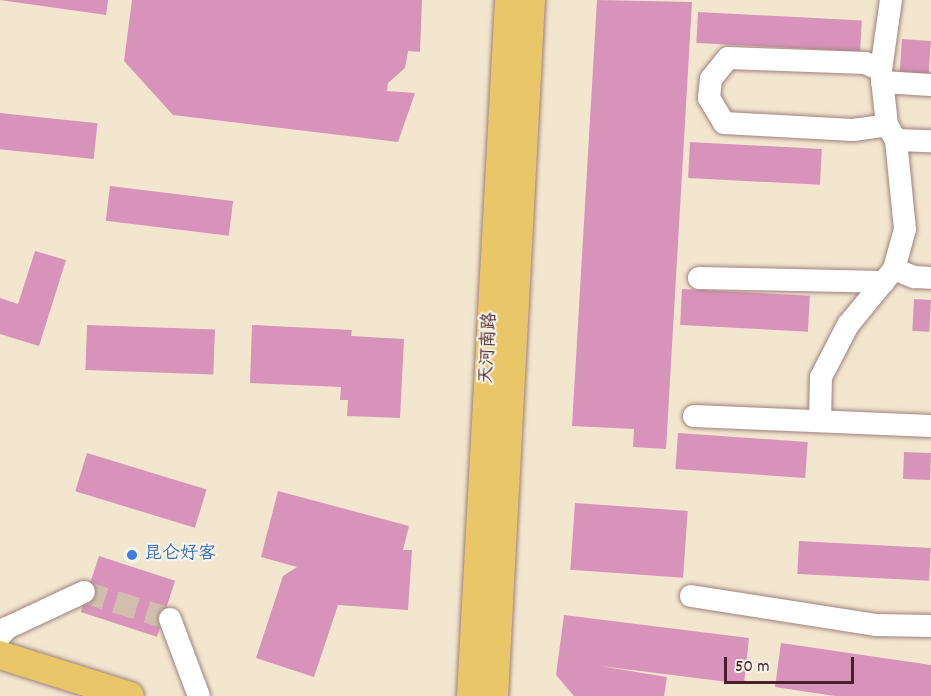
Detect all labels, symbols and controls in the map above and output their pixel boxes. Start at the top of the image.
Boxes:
street label: 天河南路 [477,311,503,385]
place label: 昆仑好客 [144,544,216,566]
marker: 昆仑好客 [125,548,139,562]
scale bar [727,645,858,683]
text: 50 m [735,655,770,680]

